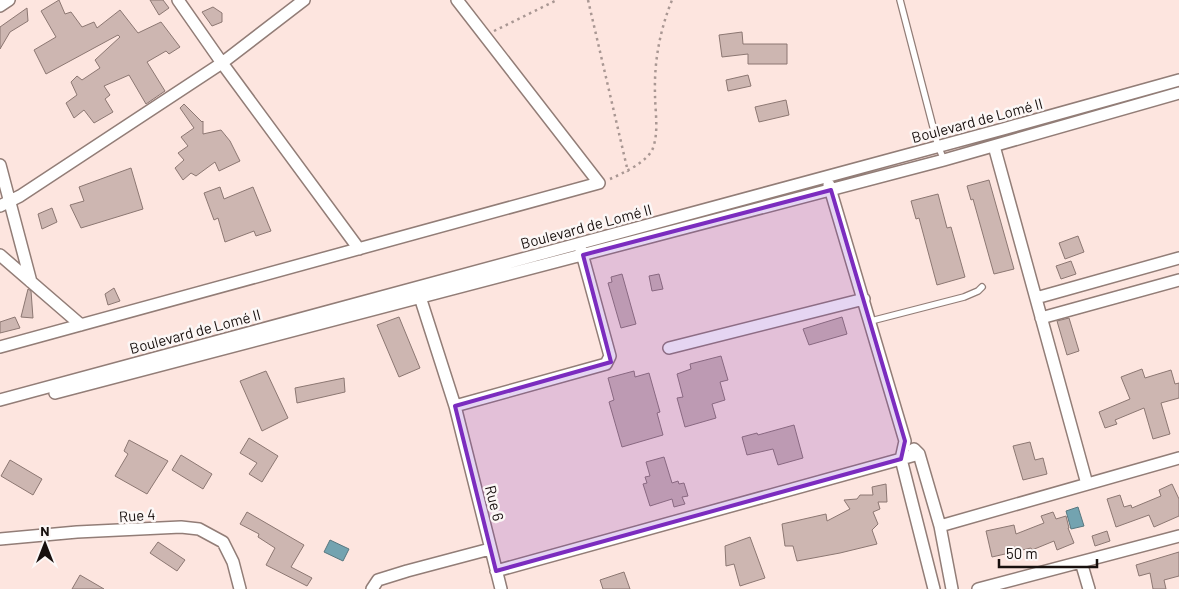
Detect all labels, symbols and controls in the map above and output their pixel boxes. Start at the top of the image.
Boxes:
street label: Boulevard de Lomé II [909,94,1045,146]
street label: Boulevard de Lomé II [518,200,654,252]
street label: Boulevard de Lomé II [127,305,263,357]
street label: Rue 6 [482,483,508,523]
street label: Rue 4 [118,505,156,525]
north arrow [20,519,70,569]
text: N [40,522,50,539]
scale bar [999,536,1096,568]
text: 50 m [1006,544,1038,562]

